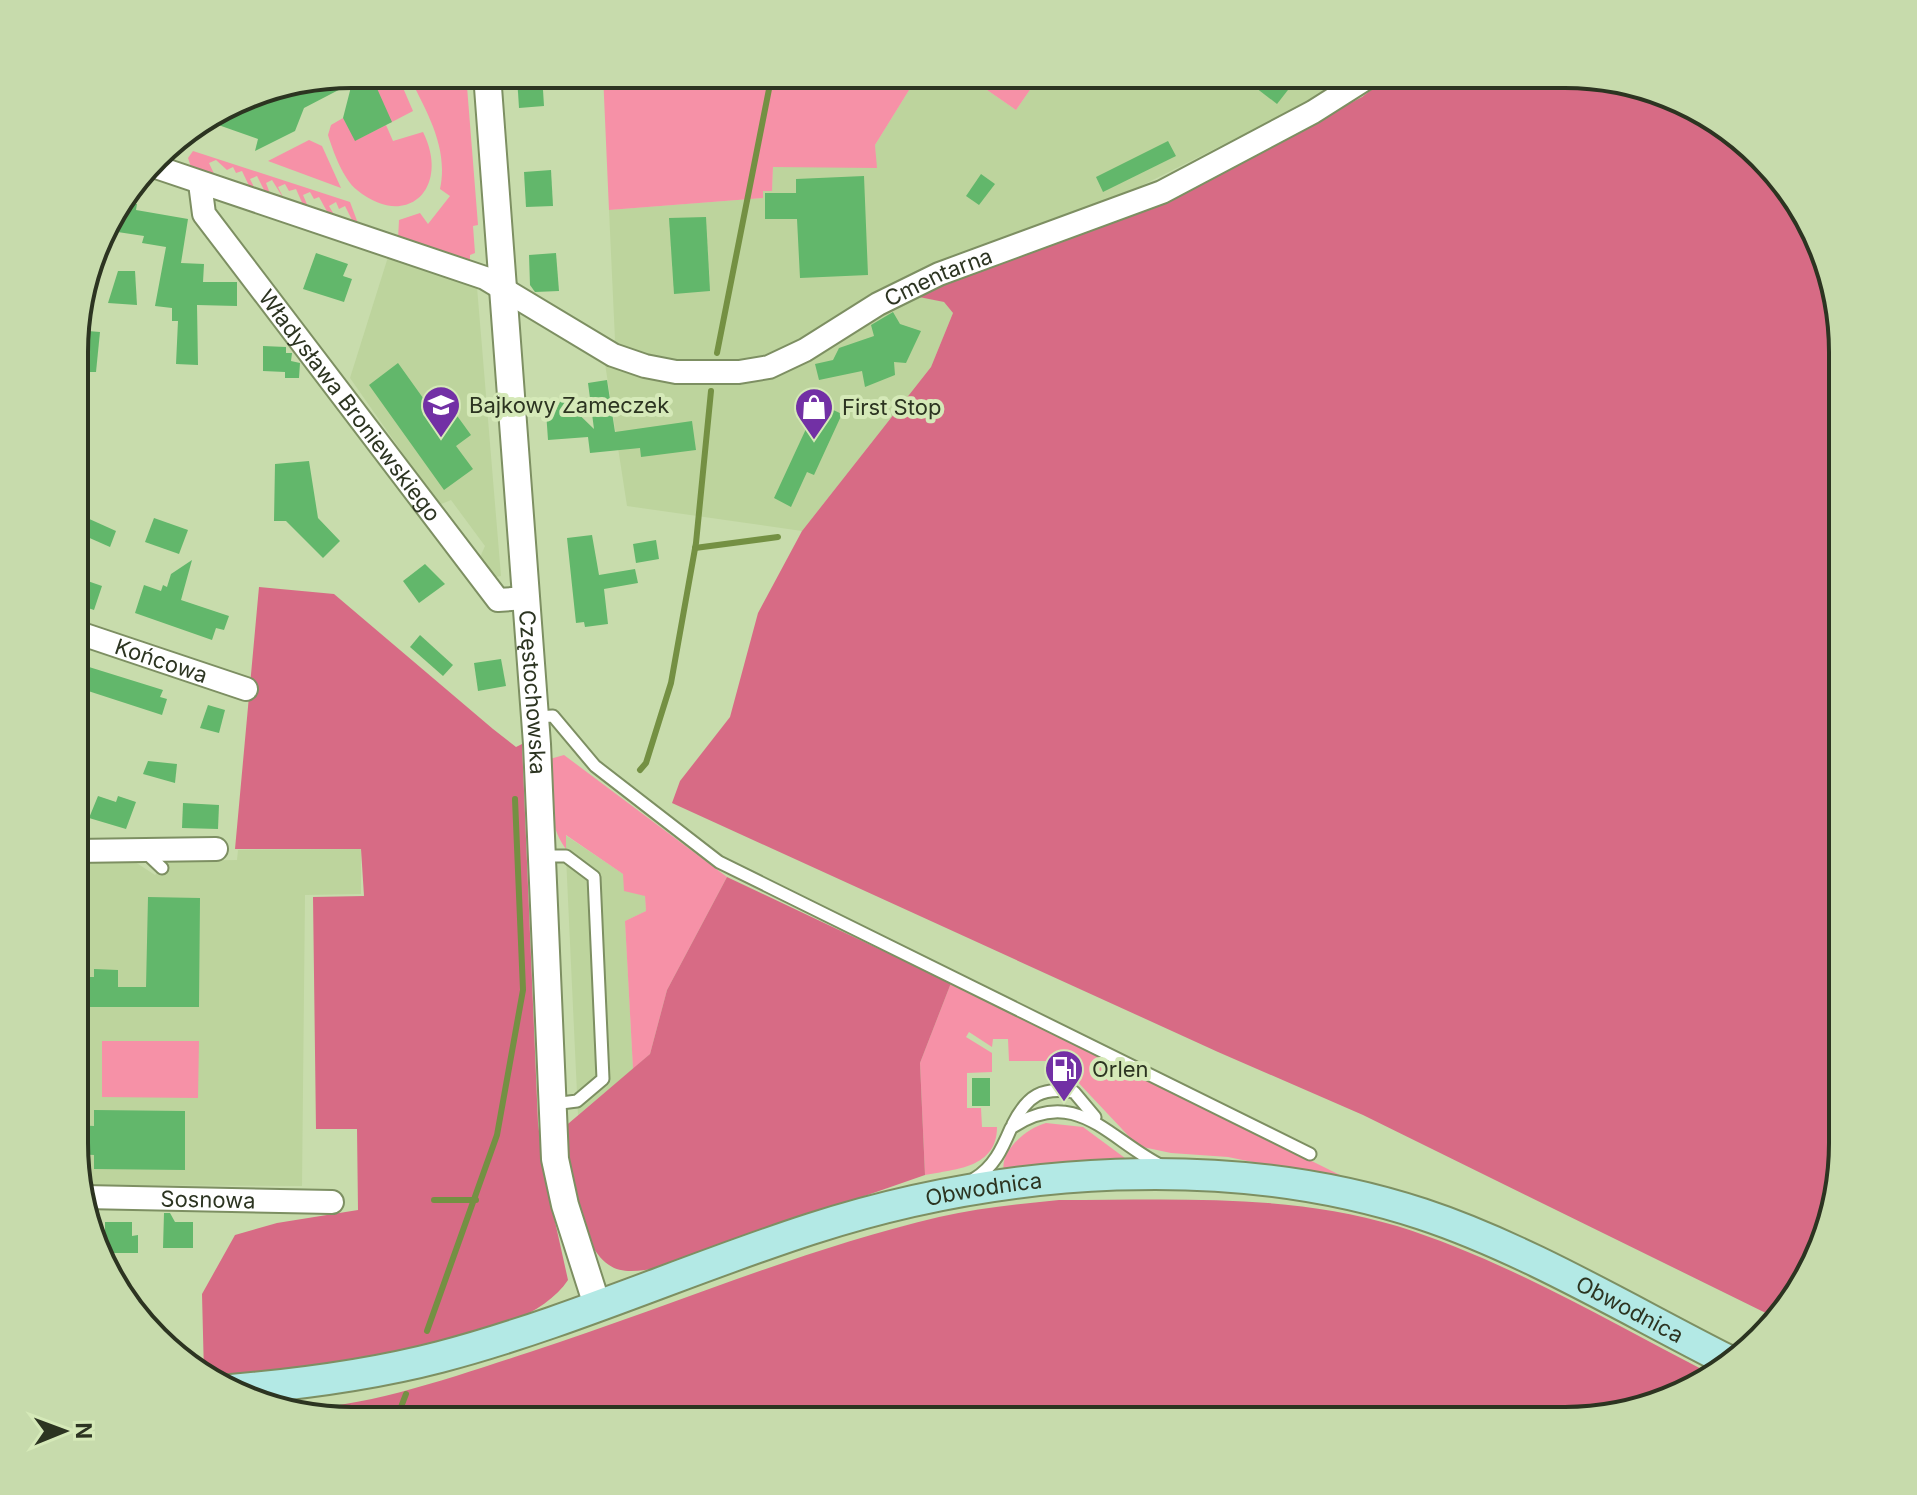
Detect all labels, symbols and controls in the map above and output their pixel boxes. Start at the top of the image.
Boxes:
street label: Cmentarna [880,243,996,312]
street label: Władysława Broniewskiego [253,285,446,526]
school or university icon: Bajkowy Zameczek [420,384,462,439]
shop icon: First Stop [793,386,835,441]
place label: Bajkowy Zameczek [469,392,669,418]
place label: First Stop [842,394,941,420]
street label: Częstochowska [514,609,551,775]
street label: Końcowa [112,633,211,688]
fuel station icon: Orlen [1043,1048,1085,1103]
place label: Orlen [1092,1056,1149,1082]
street label: Obwodnica [923,1167,1043,1211]
street label: Sosnowa [160,1186,256,1213]
street label: Obwodnica [1572,1270,1688,1348]
north arrow [24,1391,104,1471]
text: N [71,1422,97,1439]

